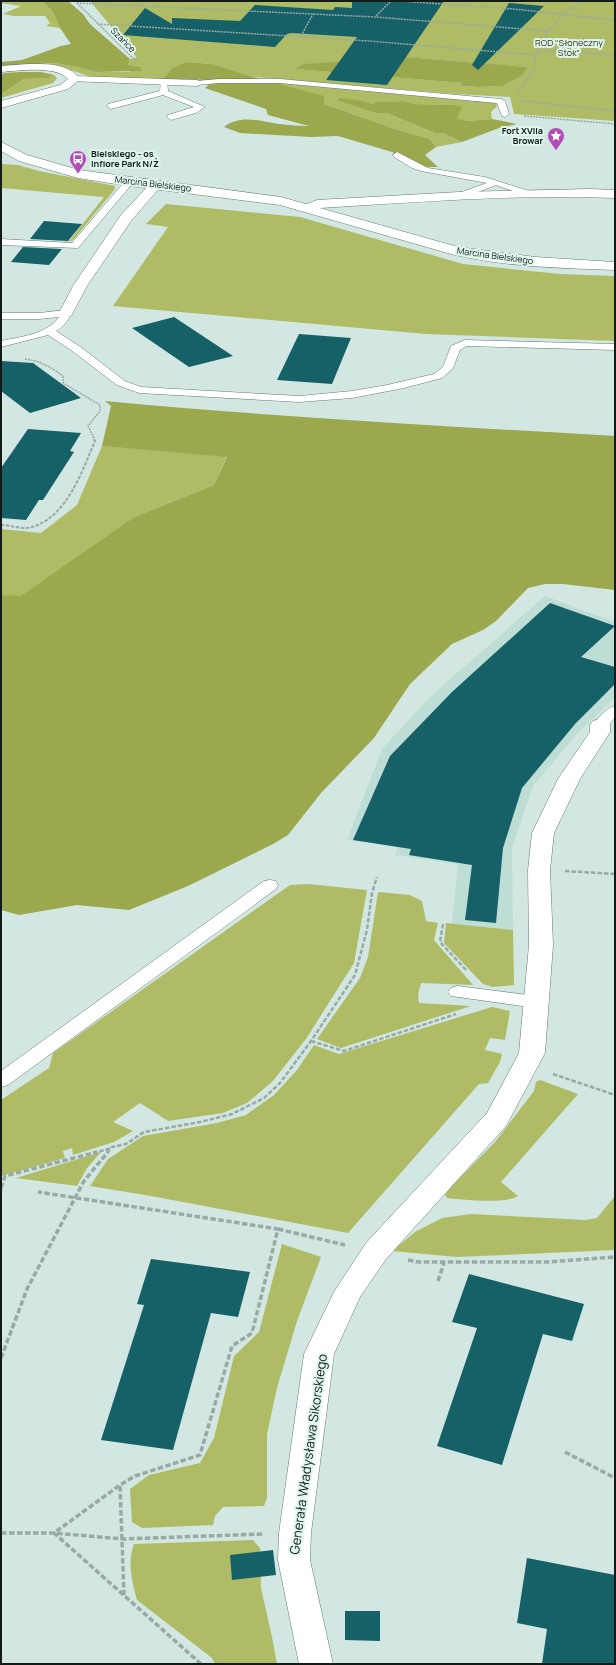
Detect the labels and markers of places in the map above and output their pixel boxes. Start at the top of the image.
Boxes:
place label: Fort XVIIa Browar [502,124,543,147]
place icon: Fort XVIIa Browar [546,126,566,151]
place label: Bielskiego - os. Infiore Park N/Ż [91,147,159,170]
bus stop icon: Bielskiego - os. Infiore Park N/Ż [68,149,88,174]

